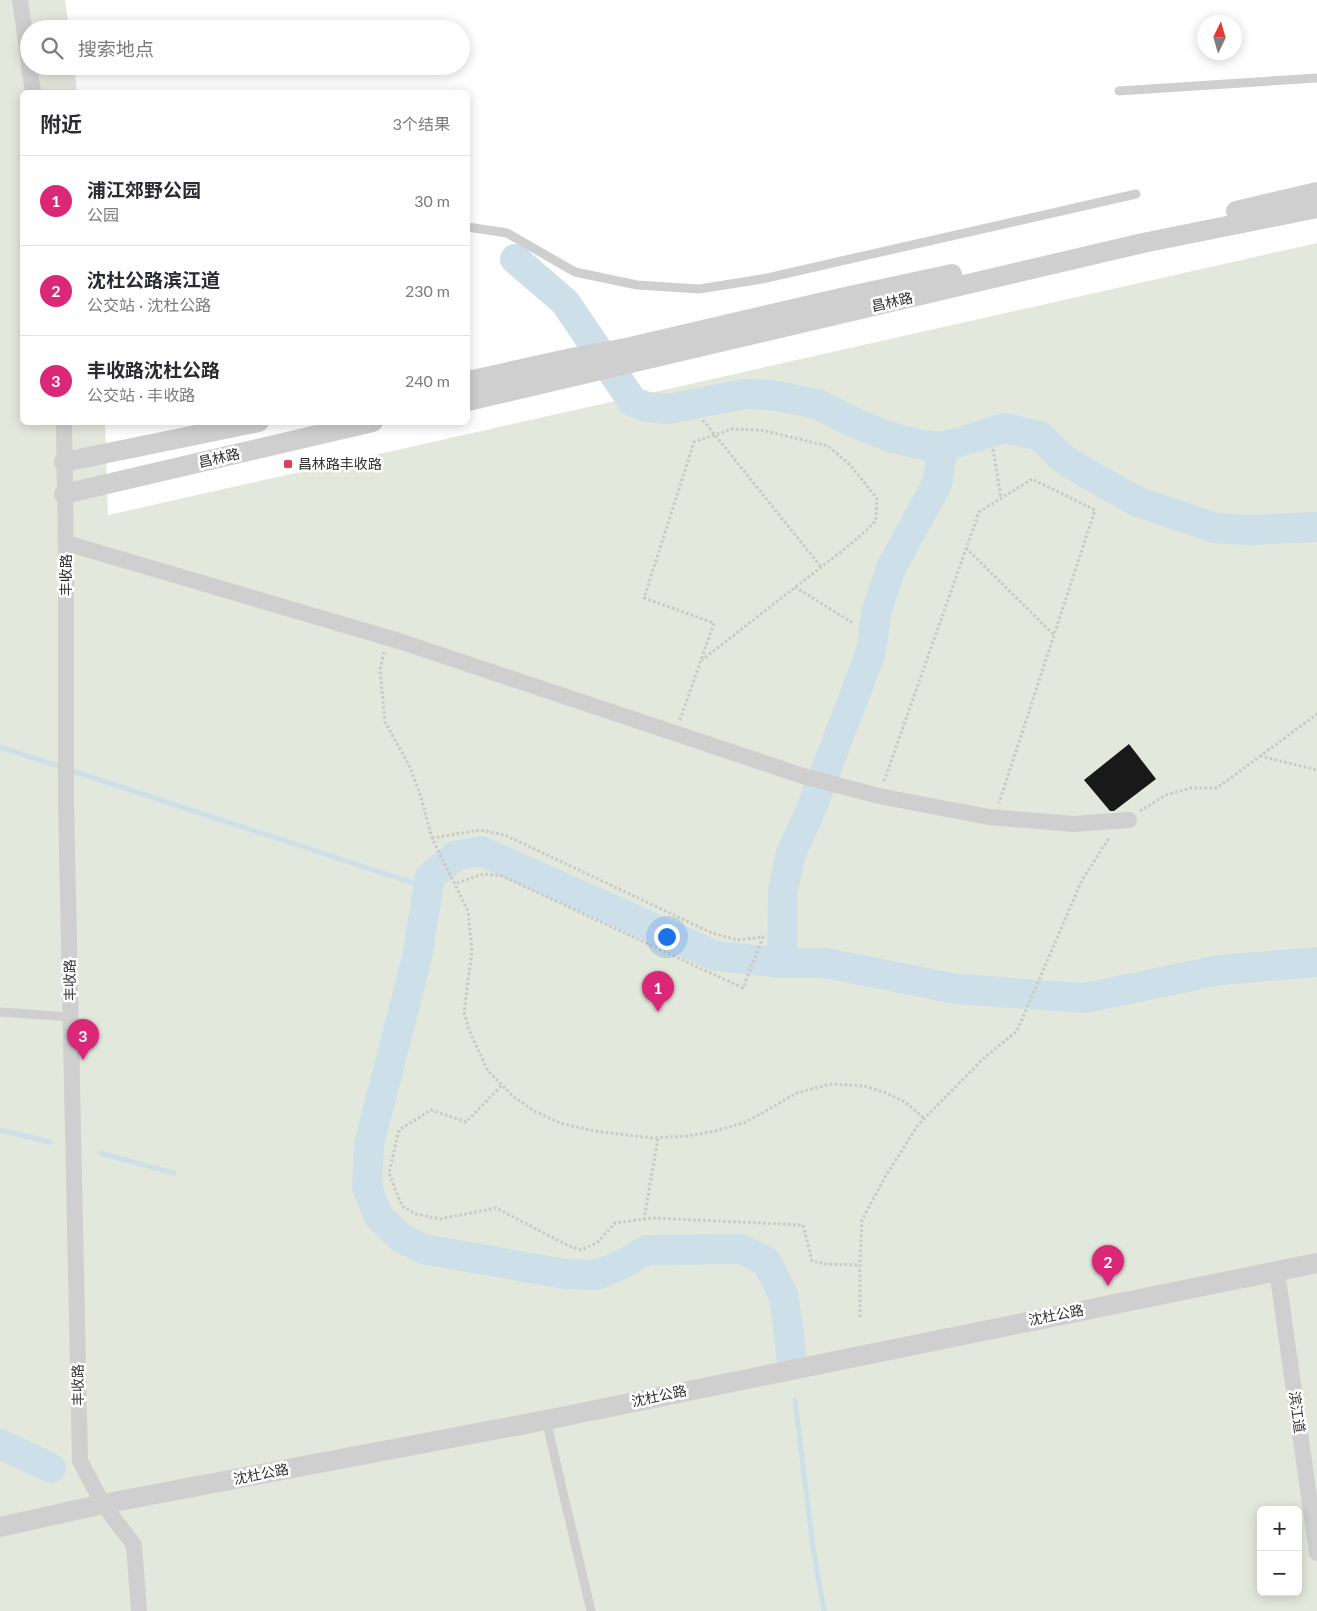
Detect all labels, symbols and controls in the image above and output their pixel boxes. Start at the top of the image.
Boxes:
north arrow [1197,15,1242,60]
search box [20,20,470,75]
icon: search [38,34,66,62]
text: 搜索地点 [78,37,154,60]
text: 附近 [40,111,82,136]
text: 3个结果 [393,114,450,133]
text: 浦江郊野公园 [87,178,201,201]
text: 1 [51,191,61,210]
text: 30 m [414,191,450,210]
text: 公园 [87,205,119,224]
text: 沈杜公路滨江道 [87,268,220,291]
text: 2 [51,281,61,300]
text: 230 m [405,281,450,300]
street label: 昌林路 [870,289,914,315]
text: 公交站 · 沈杜公路 [87,295,211,314]
text: 丰收路沈杜公路 [87,358,220,381]
text: 3 [51,371,61,390]
text: 240 m [405,371,450,390]
text: 公交站 · 丰收路 [87,385,195,404]
street label: 昌林路 [197,445,241,471]
place label: 昌林路丰收路 [298,455,382,472]
marker: 昌林路丰收路 [282,458,294,470]
street label: 丰收路 [57,554,74,596]
your location [654,924,680,950]
street label: 丰收路 [61,959,78,1001]
pin: 1 [642,971,674,1012]
pin: 3 [67,1019,99,1060]
pin: 2 [1092,1245,1124,1286]
street label: 沈杜公路 [1027,1301,1085,1328]
street label: 丰收路 [69,1364,86,1406]
street label: 沈杜公路 [630,1381,688,1410]
street label: 滨江道 [1286,1390,1309,1434]
street label: 沈杜公路 [232,1460,290,1487]
map controls [1257,1506,1302,1596]
button: + [1257,1506,1302,1551]
button: − [1257,1551,1302,1596]

